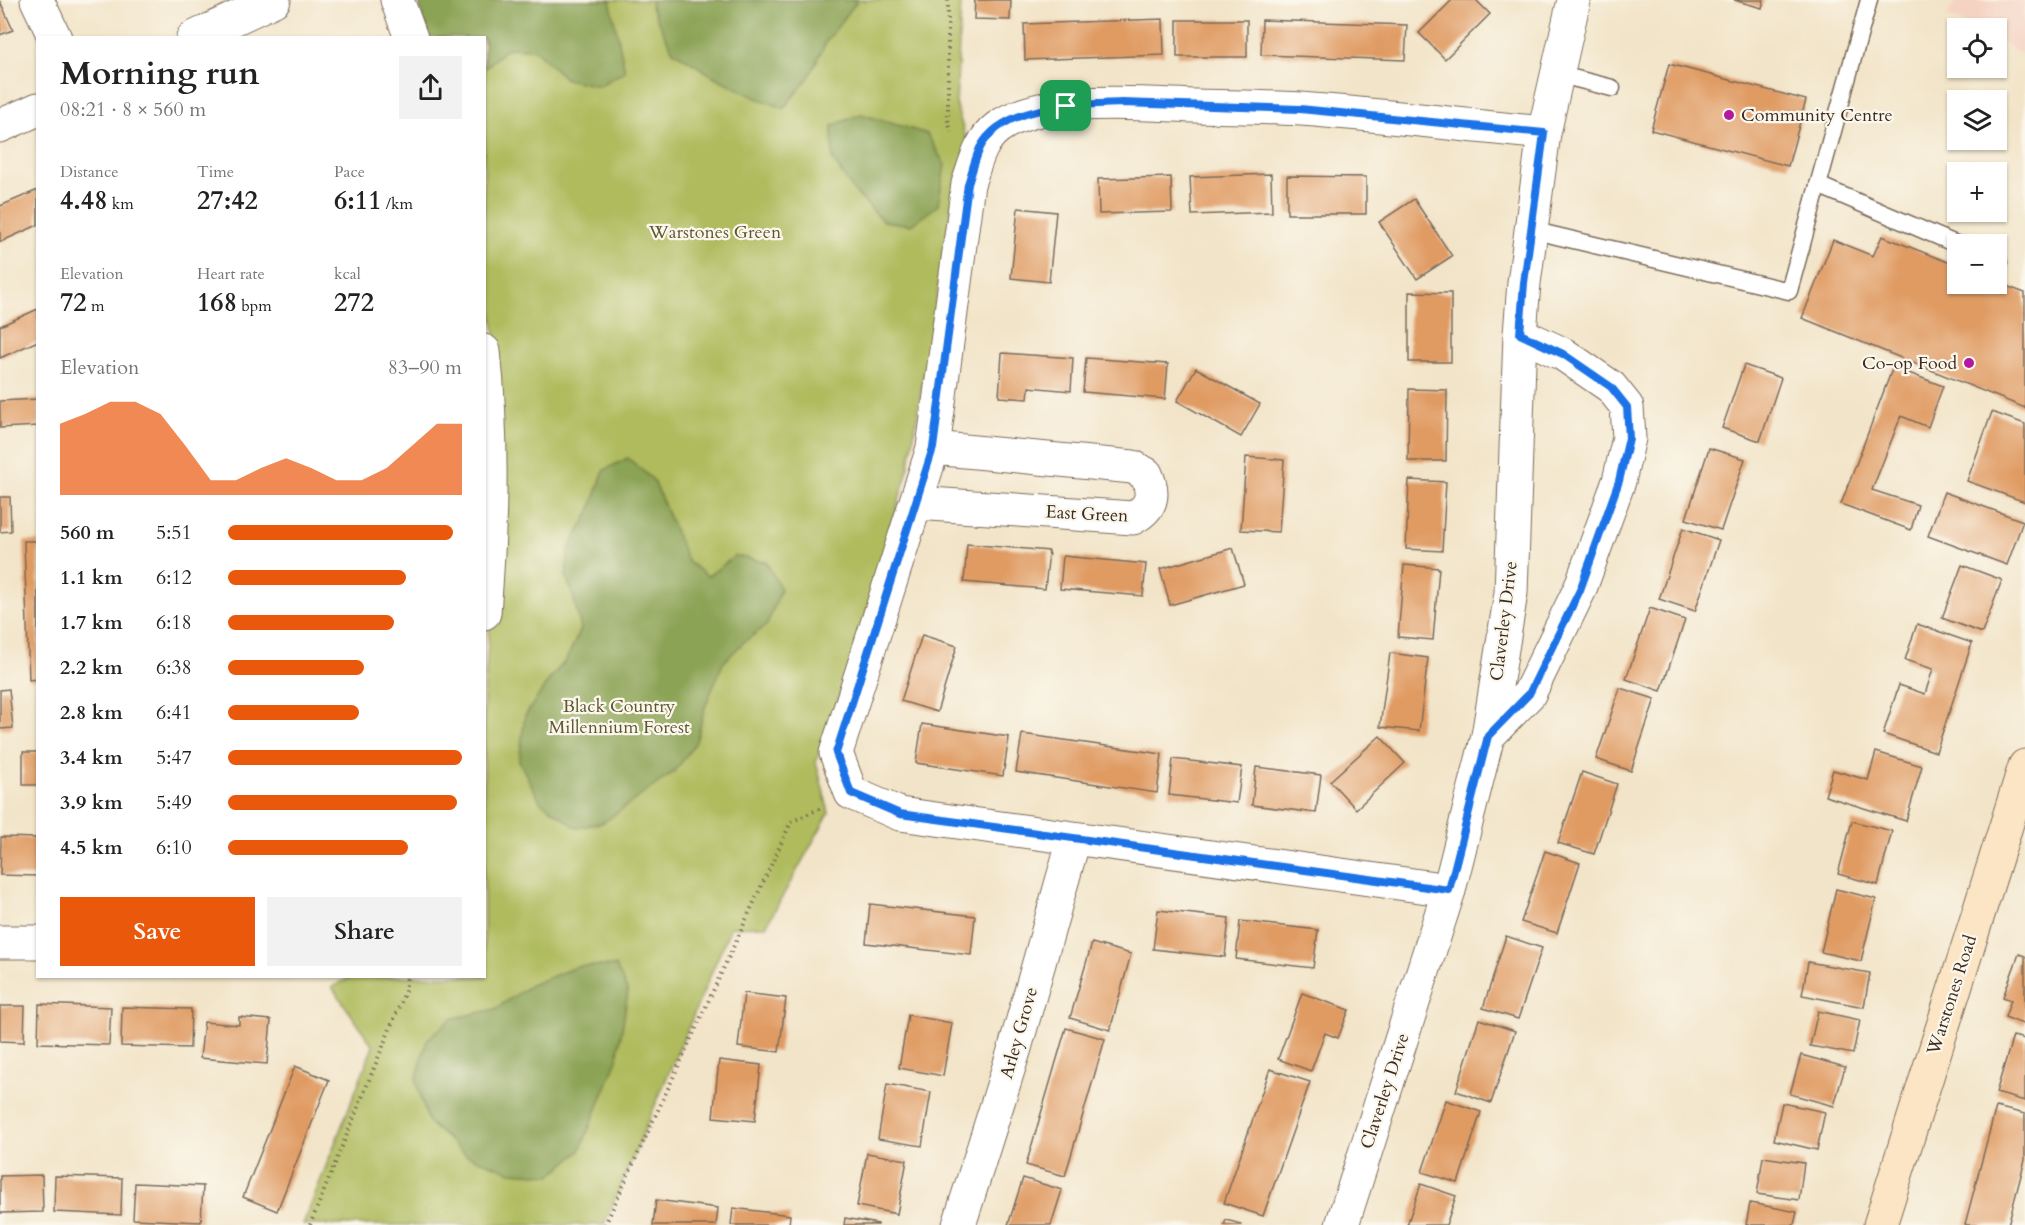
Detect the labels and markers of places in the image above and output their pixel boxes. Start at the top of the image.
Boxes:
pin [1040,80,1091,131]
place label: Community Centre [1741,103,1893,128]
marker: Community Centre [1722,108,1736,122]
place label: Co-op Food [1862,351,1957,376]
marker: Co-op Food [1962,356,1976,370]

